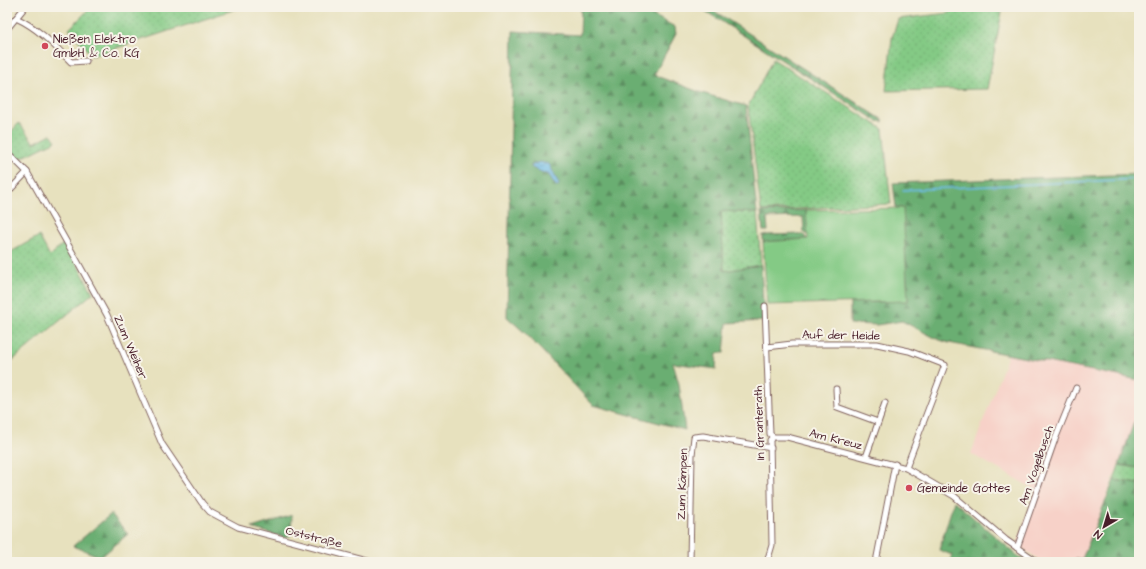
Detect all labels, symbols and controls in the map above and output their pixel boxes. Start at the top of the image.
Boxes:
place label: Nießen Elektro GmbH & Co. KG [53,31,140,62]
marker: Nießen Elektro GmbH & Co. KG [40,41,50,51]
street label: Zum Weiher [109,312,152,382]
street label: Auf der Heide [802,326,881,345]
street label: In Granterath [750,385,769,461]
street label: Am Vogelbusch [1015,423,1059,508]
street label: Am Kreuz [808,425,864,454]
street label: Zum Kämpen [673,448,692,520]
place label: Gemeinde Gottes [917,480,1010,497]
marker: Gemeinde Gottes [904,483,914,493]
north arrow [1084,507,1124,547]
street label: Oststraße [284,522,344,553]
text: N [1091,526,1105,543]

